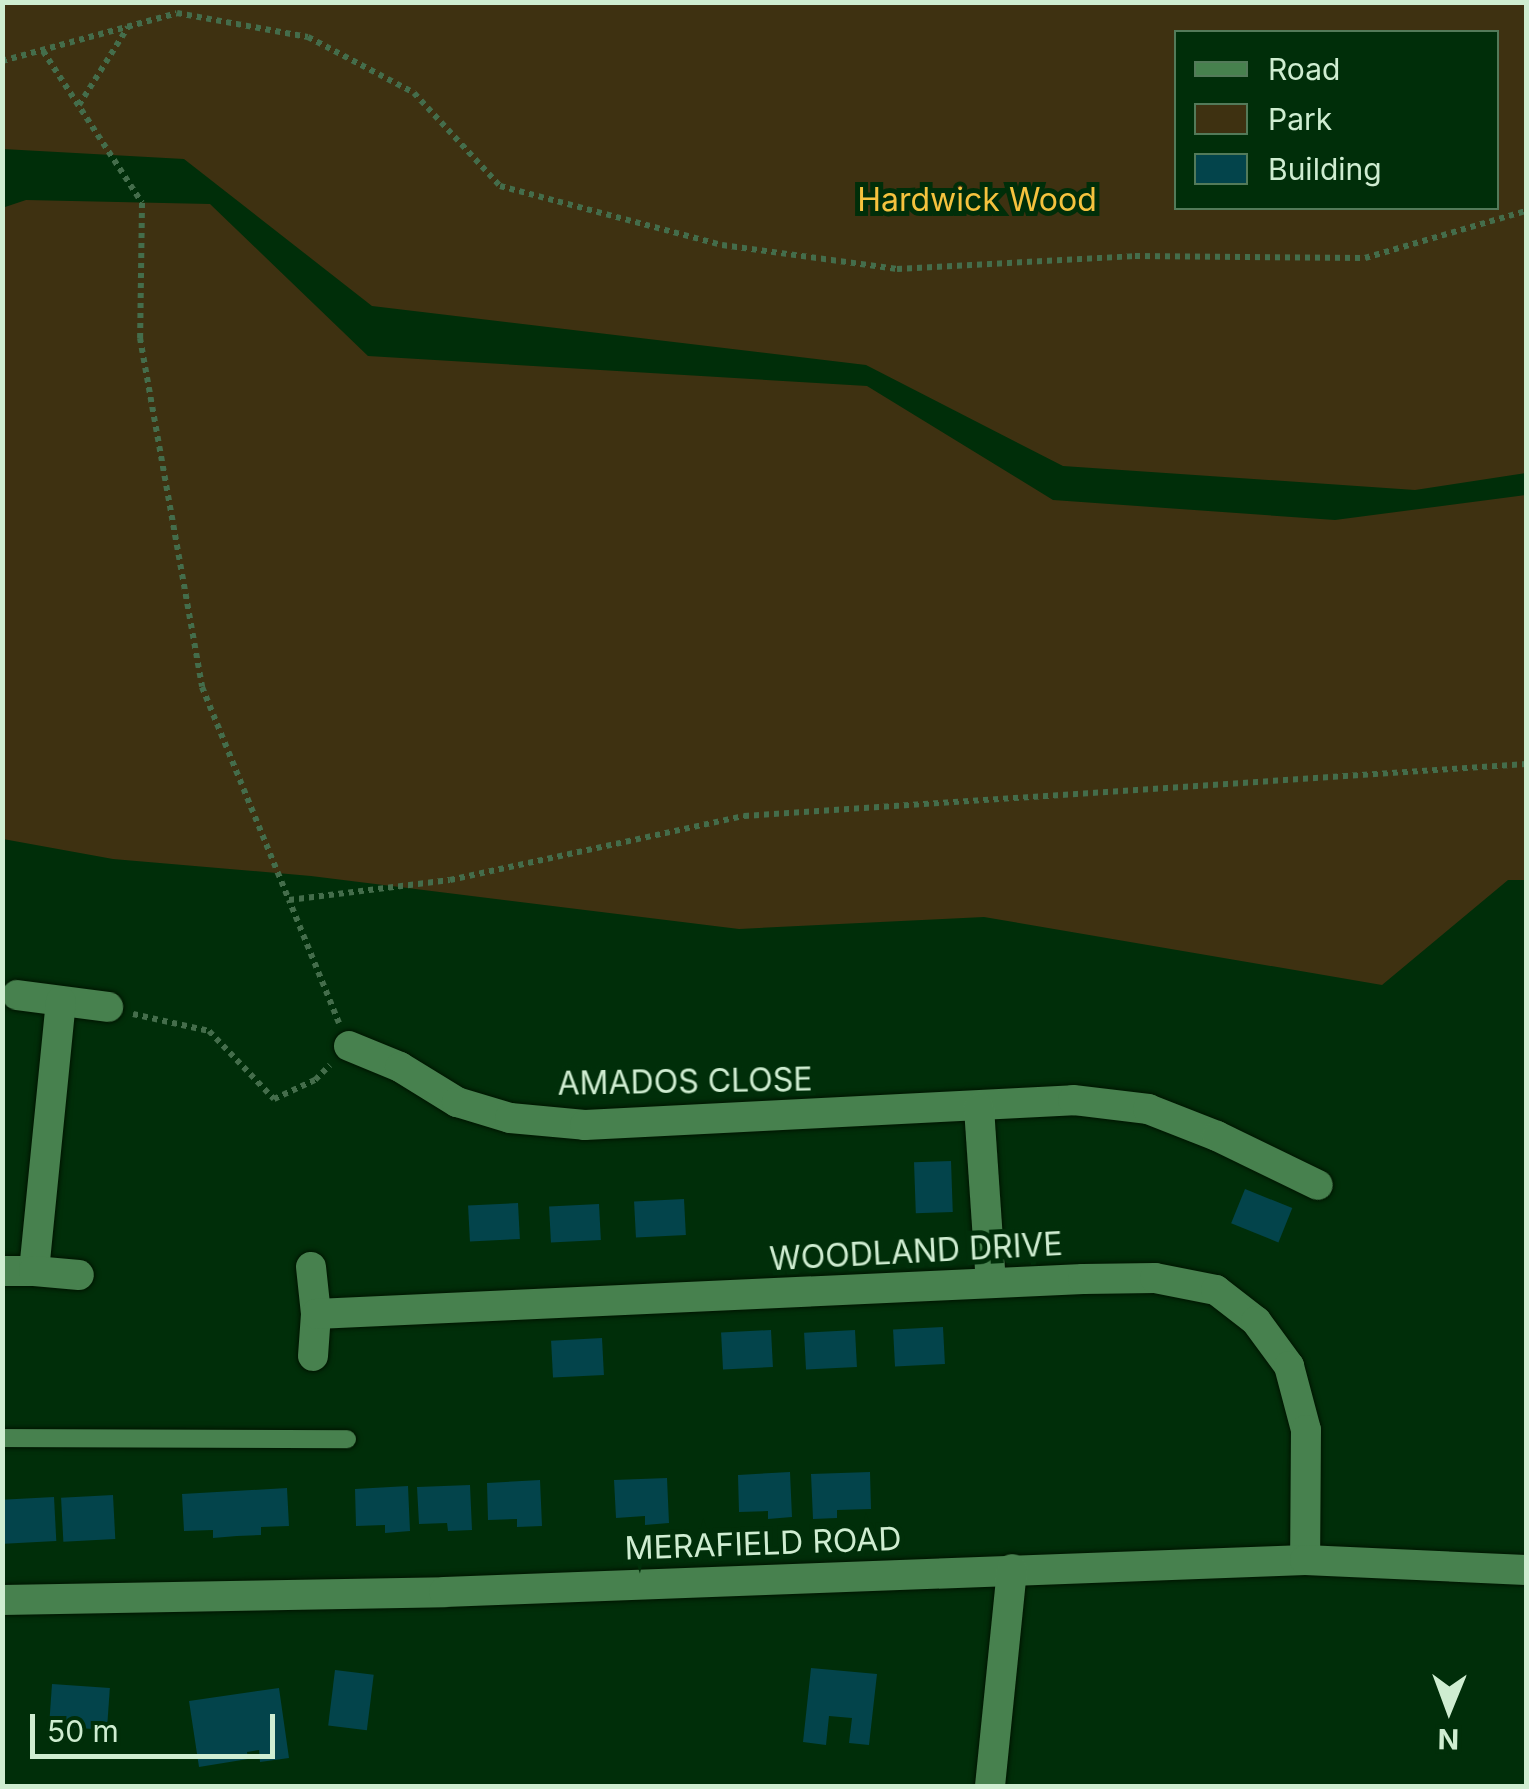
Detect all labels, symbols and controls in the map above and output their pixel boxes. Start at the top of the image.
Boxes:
legend [1174,30,1499,210]
text: Road [1268,51,1340,87]
text: Park [1268,101,1332,137]
text: Building [1268,151,1382,187]
park label: Hardwick Wood [857,181,1097,219]
street label: AMADOS CLOSE [557,1061,813,1103]
street label: WOODLAND DRIVE [768,1225,1064,1279]
street label: MERAFIELD ROAD [624,1520,902,1568]
north arrow [1399,1659,1499,1759]
scale bar [35,1694,280,1756]
text: 50 m [47,1713,119,1749]
text: N [1438,1722,1459,1756]

